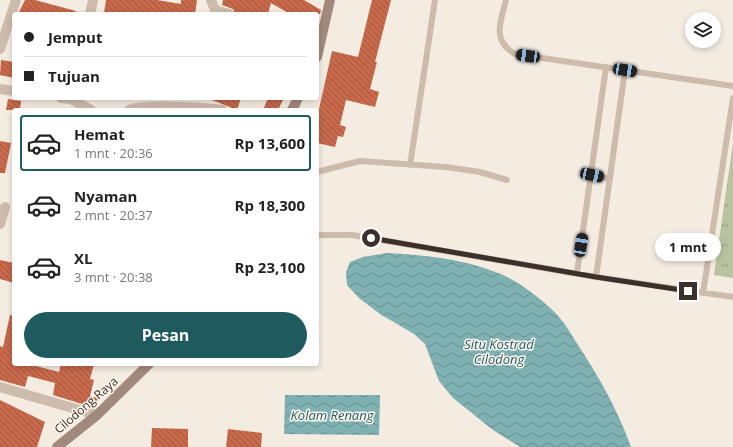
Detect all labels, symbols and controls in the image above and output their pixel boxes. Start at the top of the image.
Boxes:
map controls [685,12,721,48]
button: layers [685,12,721,48]
text: Jemput [48,27,102,47]
car [515,48,541,64]
car [612,62,638,78]
text: Tujuan [48,66,100,86]
text: Hemat [74,124,125,144]
icon: car [26,125,62,161]
text: Rp 13,600 [235,133,305,153]
text: 1 mnt · 20:36 [74,144,153,162]
car [579,167,605,183]
text: Nyaman [74,186,137,206]
icon: car [26,187,62,223]
text: Rp 18,300 [235,195,305,215]
text: 2 mnt · 20:37 [74,206,153,224]
route start [362,229,380,247]
car [573,232,589,258]
callout: 1 mnt [655,233,721,261]
text: 1 mnt [669,238,707,256]
text: XL [74,248,92,268]
icon: car [26,249,62,285]
text: Rp 23,100 [235,257,305,277]
text: 3 mnt · 20:38 [74,268,153,286]
route end [679,282,697,300]
button: Pesan [24,312,307,358]
water label: Situ Kostrad Cilodong [464,335,534,368]
street label: Cilodong Raya [51,373,121,437]
water label: Kolam Renang [291,406,375,424]

